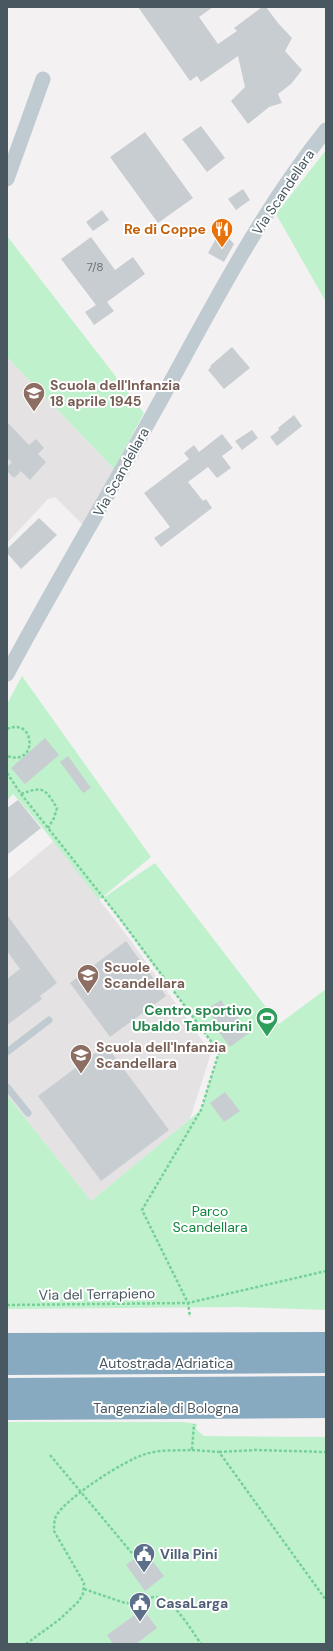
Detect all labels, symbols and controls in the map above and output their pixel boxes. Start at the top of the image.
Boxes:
street label: Via Scandellara [248,146,318,238]
restaurant icon: Re di Coppe [209,216,235,249]
place label: Re di Coppe [124,220,206,238]
house number: 7/8 [87,259,103,275]
place label: Scuola dell'Infanzia 18 aprile 1945 [50,376,180,410]
school or university icon: Scuola dell'Infanzia 18 aprile 1945 [21,380,47,413]
street label: Via Scandellara [89,424,153,520]
place label: Scuole Scandellara [104,958,185,992]
school or university icon: Scuole Scandellara [75,962,101,995]
place label: Centro sportivo Ubaldo Tamburini [132,1001,252,1035]
sports icon: Centro sportivo Ubaldo Tamburini [254,1005,280,1038]
place label: Scuola dell'Infanzia Scandellara [96,1038,226,1072]
school or university icon: Scuola dell'Infanzia Scandellara [68,1042,94,1075]
park label: Parco Scandellara [172,1202,248,1236]
street label: Via del Terrapieno [39,1284,155,1304]
street label: Autostrada Adriatica [99,1354,233,1372]
street label: Tangenziale di Bologna [93,1399,239,1417]
public building icon: Villa Pini [131,1541,157,1574]
place label: Villa Pini [160,1545,218,1563]
public building icon: CasaLarga [127,1590,153,1623]
place label: CasaLarga [156,1594,228,1612]

